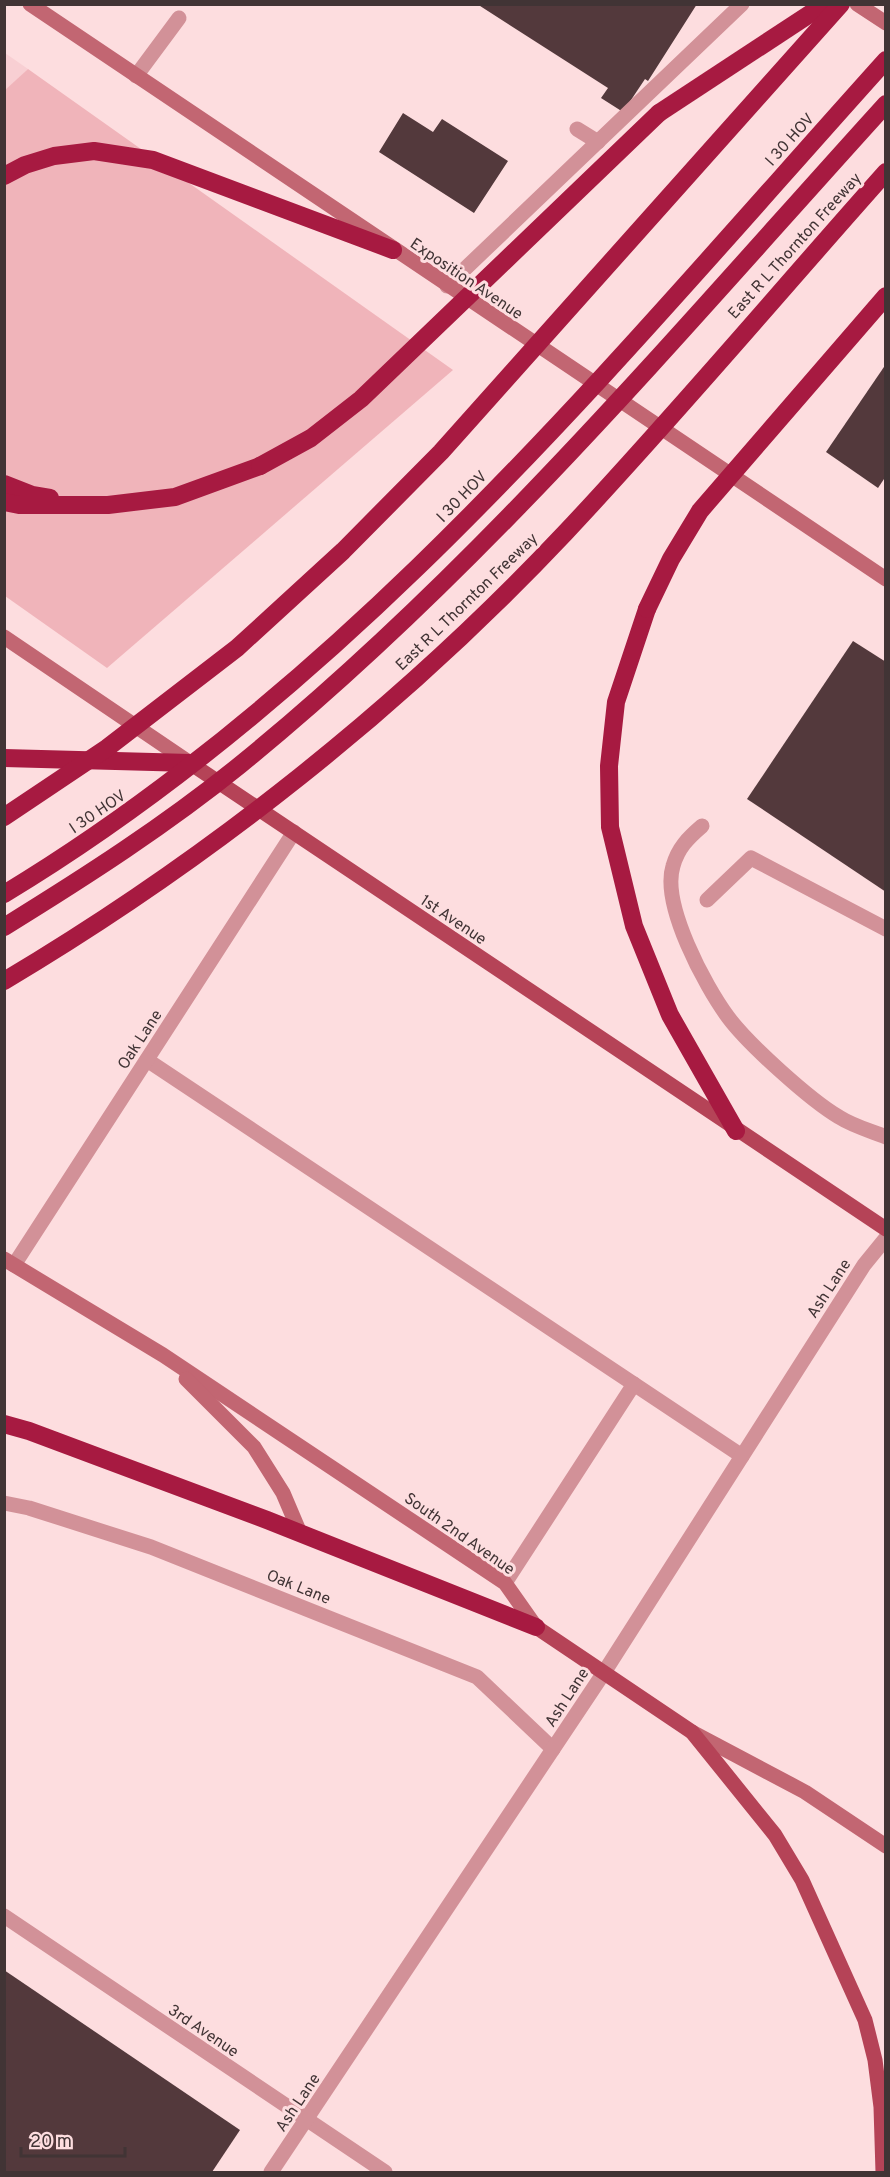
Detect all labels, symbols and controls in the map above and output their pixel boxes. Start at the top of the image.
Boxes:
street label: I 30 HOV [762,110,819,171]
street label: East R L Thornton Freeway [724,169,867,324]
street label: Exposition Avenue [406,235,526,325]
street label: I 30 HOV [433,467,492,527]
street label: East R L Thornton Freeway [392,529,543,676]
street label: I 30 HOV [66,786,130,839]
street label: 1st Avenue [416,891,490,950]
street label: Oak Lane [114,1006,167,1074]
street label: Ash Lane [803,1256,856,1322]
street label: South 2nd Avenue [400,1489,518,1580]
street label: Oak Lane [263,1566,333,1610]
street label: Ash Lane [541,1665,594,1731]
street label: 3rd Avenue [164,2001,242,2063]
street label: Ash Lane [272,2070,326,2136]
scale bar [21,2120,124,2158]
text: 20 m [30,2131,72,2154]

